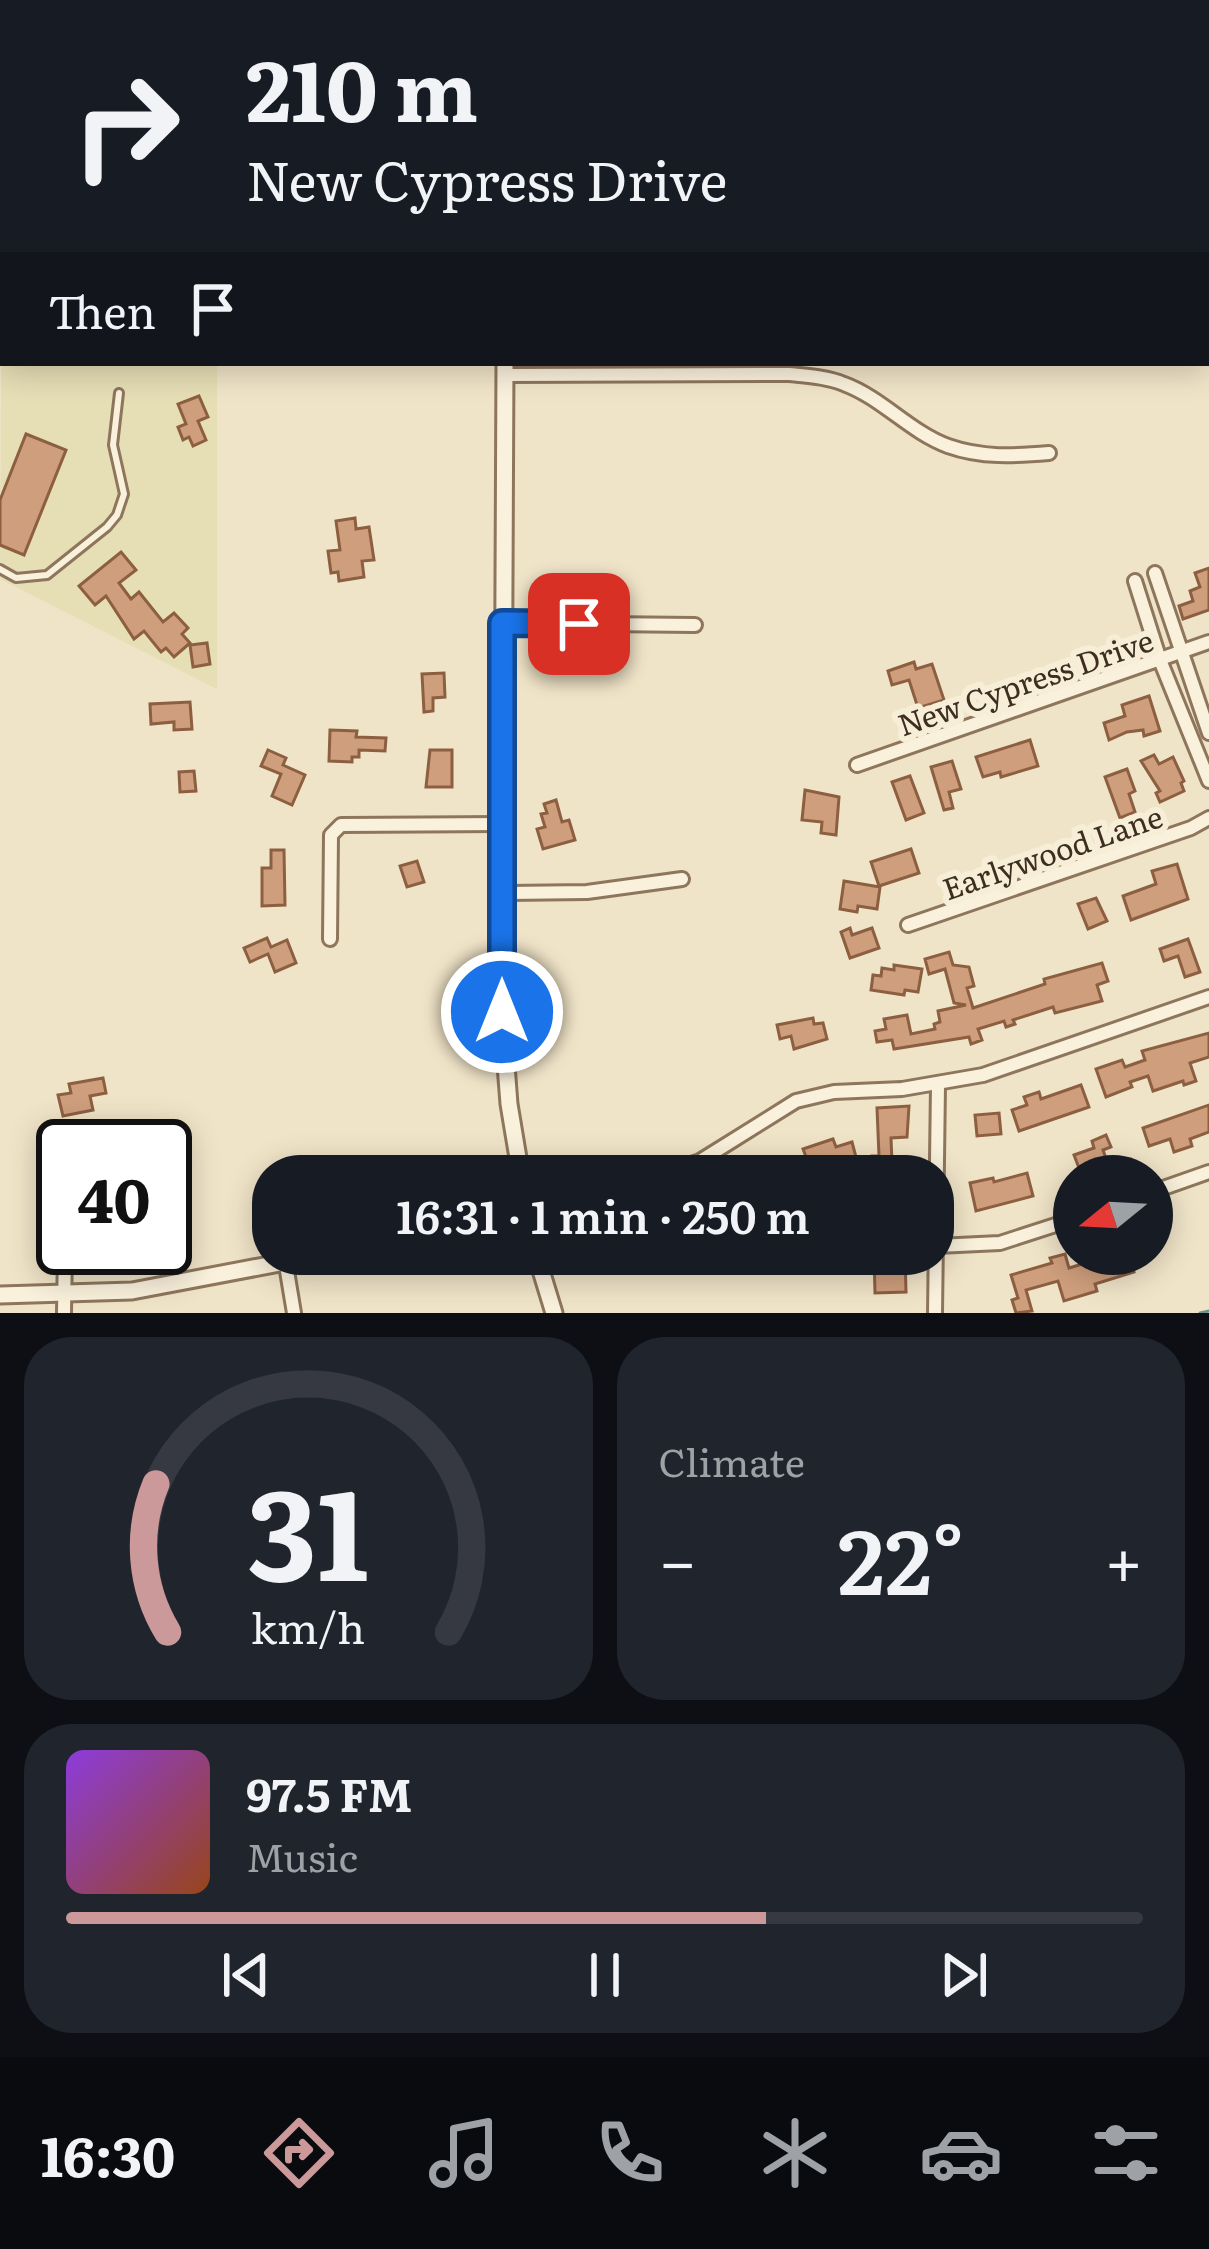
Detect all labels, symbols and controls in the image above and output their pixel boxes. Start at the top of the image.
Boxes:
text: 210 m [246,23,478,148]
icon: right [48,48,204,204]
text: New Cypress Drive [246,137,728,218]
text: Then [48,276,156,343]
icon: arrive [180,276,246,342]
pin [528,573,630,675]
icon: arrive [546,591,612,657]
street label: New Cypress Drive [891,617,1159,745]
street label: Earlywood Lane [936,793,1168,909]
position arrow [439,949,565,1075]
speed limit sign: 40 [36,1119,192,1275]
north arrow [1053,1155,1173,1275]
map controls [1053,1155,1173,1275]
text: 16:31 · 1 min · 250 m [396,1181,810,1248]
text: Climate [659,1431,805,1489]
text: 31 [248,1434,369,1619]
text: 22° [838,1489,964,1623]
text: − [659,1508,697,1606]
text: + [1105,1508,1143,1606]
text: km/h [251,1593,365,1656]
text: 97.5 FM [246,1759,412,1826]
text: Music [246,1826,358,1884]
icon: previous [213,1942,279,2008]
icon: pause [572,1942,638,2008]
icon: next [931,1942,997,2008]
icon: directions [257,2111,341,2195]
icon: music [422,2111,506,2195]
icon: phone [588,2111,672,2195]
icon: climate [753,2111,837,2195]
icon: car [919,2111,1003,2195]
icon: filters [1084,2111,1168,2195]
text: 16:30 [41,2113,175,2194]

